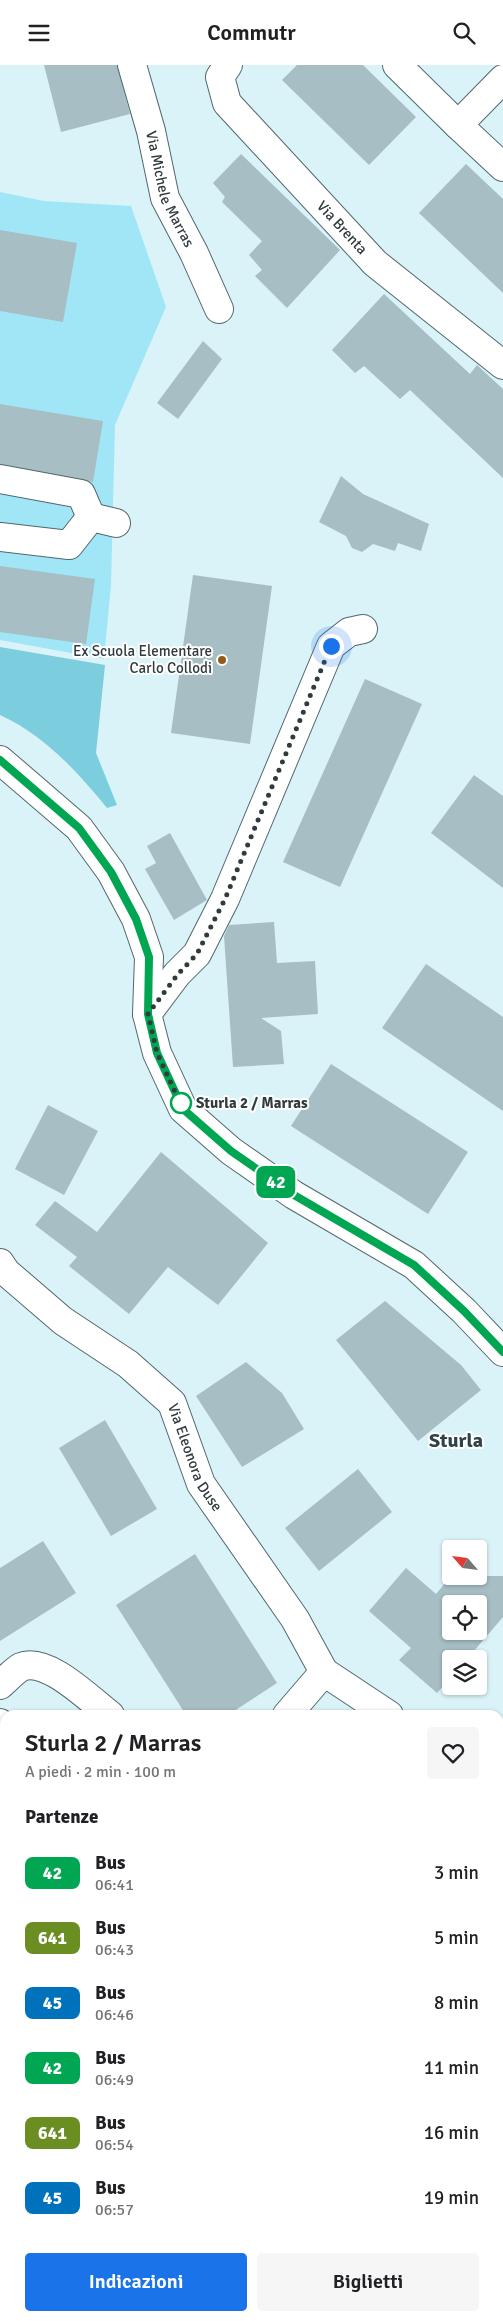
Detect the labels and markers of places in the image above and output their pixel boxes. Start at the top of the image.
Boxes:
place label: Ex Scuola Elementare Carlo Collodi [73,642,212,677]
marker: Ex Scuola Elementare Carlo Collodi [216,654,228,666]
marker: Sturla 2 / Marras [170,1092,192,1114]
place label: Sturla 2 / Marras [196,1094,308,1112]

